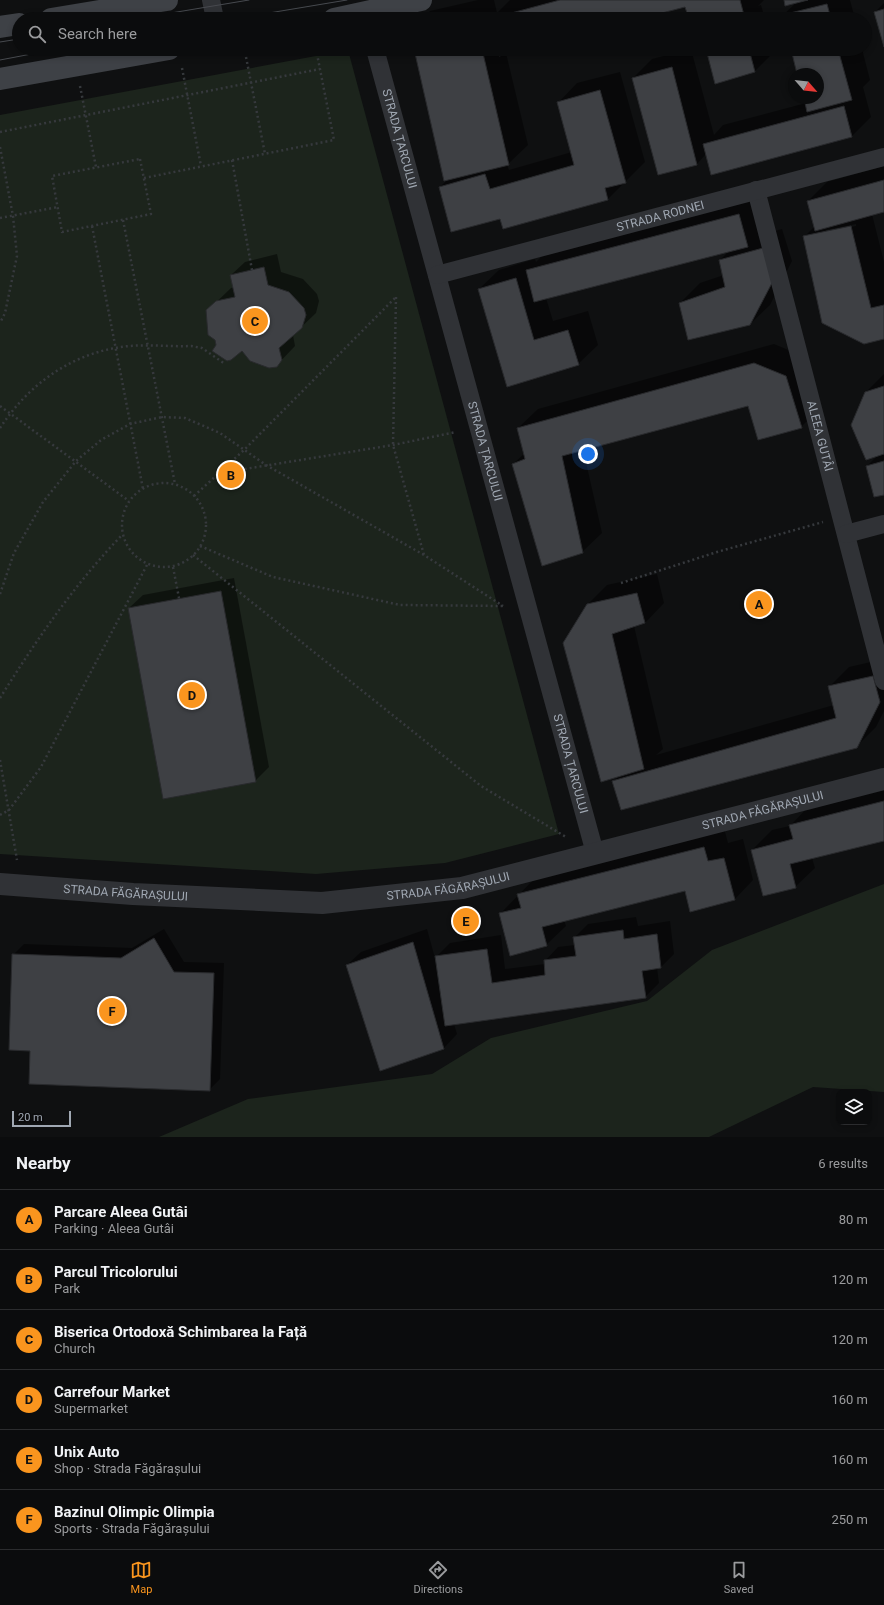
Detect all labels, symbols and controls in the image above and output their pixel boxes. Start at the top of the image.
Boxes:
search box [12,12,872,56]
icon: search [26,23,48,45]
text: Search here [58,25,137,43]
north arrow [788,68,824,104]
street label: STRADA ȚARCULUI [379,87,420,190]
street label: STRADA RODNEI [615,198,706,234]
pin: C [242,306,268,336]
street label: ALEEA GUTÂI [804,399,836,473]
street label: STRADA ȚARCULUI [465,400,505,503]
your location [578,444,598,464]
pin: B [218,460,244,490]
pin: A [746,589,772,619]
pin: D [179,680,205,710]
street label: STRADA ȚARCULUI [550,712,591,815]
street label: STRADA FĂGĂRAȘULUI [701,788,825,833]
street label: STRADA FĂGĂRAȘULUI [386,869,511,903]
street label: STRADA FĂGĂRAȘULUI [63,882,188,904]
pin: E [453,906,479,936]
pin: F [99,996,125,1026]
map controls [836,1089,872,1125]
button: layers [836,1089,872,1125]
scale bar [12,1109,71,1128]
text: 20 m [18,1111,43,1124]
text: Nearby [16,1153,71,1173]
text: 6 results [818,1156,868,1171]
text: Parcare Aleea Gutâi [54,1203,188,1221]
text: A [25,1212,33,1227]
text: 80 m [839,1212,868,1227]
text: Parking · Aleea Gutâi [54,1221,174,1236]
text: Parcul Tricolorului [54,1263,178,1281]
text: B [25,1272,33,1287]
text: 120 m [831,1272,868,1287]
text: Park [54,1281,80,1296]
text: Biserica Ortodoxă Schimbarea la Față [54,1323,307,1341]
text: C [25,1332,33,1347]
text: 120 m [831,1332,868,1347]
text: Church [54,1341,95,1356]
text: Carrefour Market [54,1383,170,1401]
text: D [25,1392,33,1407]
text: 160 m [831,1392,868,1407]
text: Supermarket [54,1401,128,1416]
text: Unix Auto [54,1443,119,1461]
text: E [25,1452,33,1467]
text: 160 m [831,1452,868,1467]
text: Shop · Strada Făgărașului [54,1461,201,1476]
text: Bazinul Olimpic Olimpia [54,1503,215,1521]
text: F [25,1512,33,1527]
text: 250 m [831,1512,868,1527]
text: Sports · Strada Făgărașului [54,1521,210,1536]
tab: Map [130,1559,152,1596]
tab: Directions [413,1559,463,1596]
tab: Saved [724,1559,754,1596]

